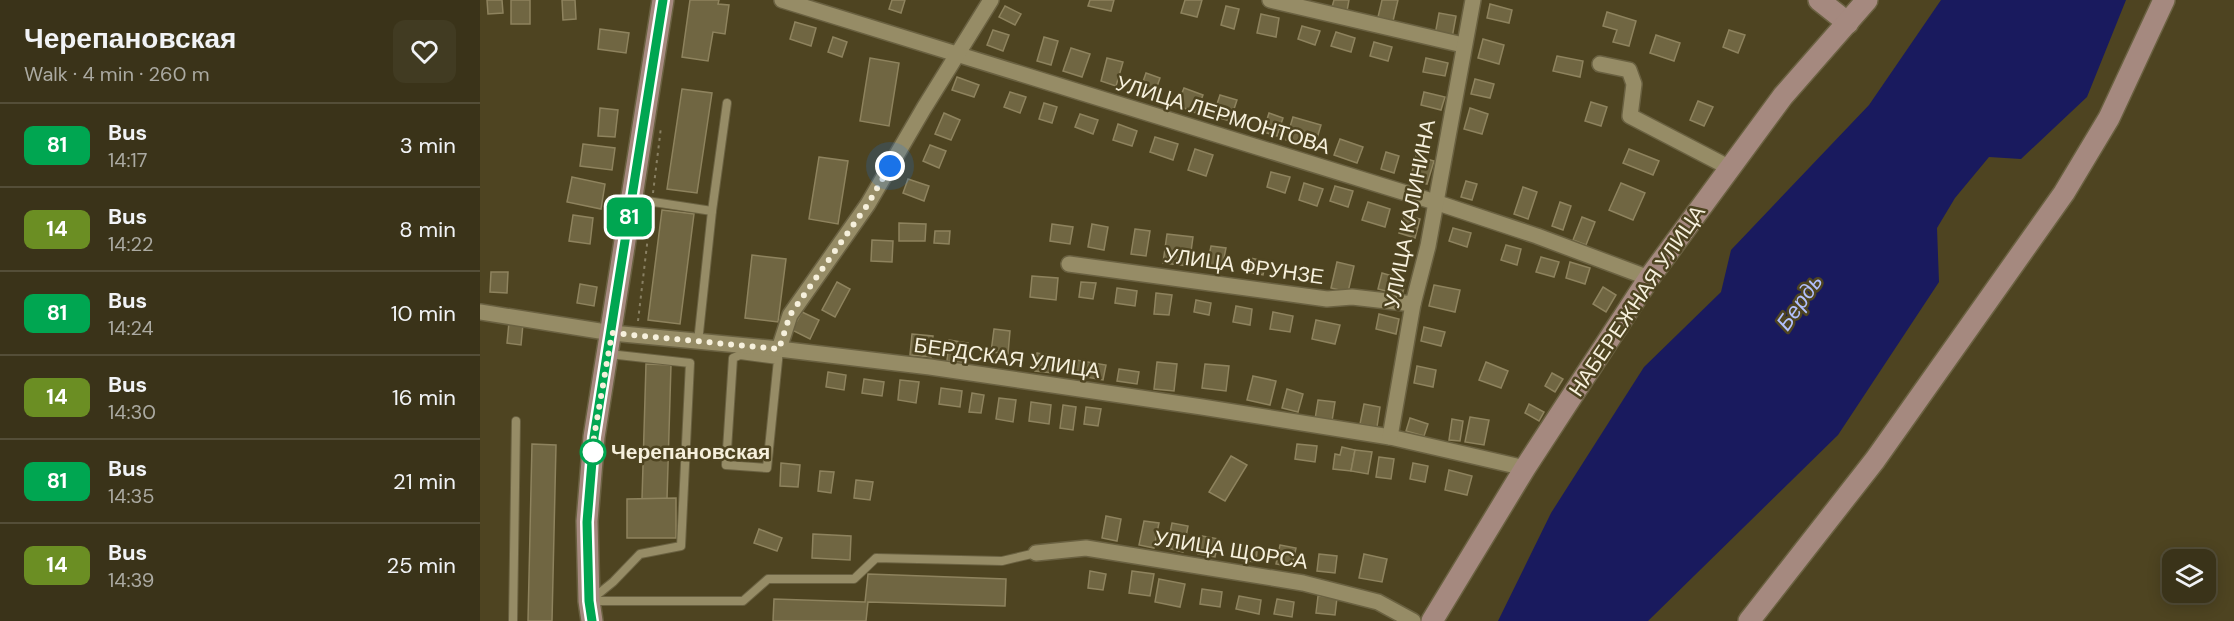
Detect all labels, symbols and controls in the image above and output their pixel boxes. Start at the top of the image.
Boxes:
text: Черепановская [24,20,236,57]
button: heart [393,20,456,83]
text: Walk · 4 min · 260 m [24,61,209,87]
street label: УЛИЦА ЛЕРМОНТОВА [1112,69,1334,161]
street label: УЛИЦА КАЛИНИНА [1378,117,1442,311]
text: Bus [108,118,147,147]
text: 81 [47,131,67,159]
text: 3 min [400,131,456,160]
text: 14:17 [108,147,147,173]
your location [875,151,905,181]
line badge: 81 [602,198,656,236]
street label: НАБЕРЕЖНАЯ УЛИЦА [1562,200,1712,402]
text: Bus [108,202,147,231]
text: 81 [619,203,639,231]
text: 14 [46,215,68,243]
text: 8 min [399,215,456,244]
text: 14:22 [108,231,153,257]
street label: УЛИЦА ФРУНЗЕ [1162,241,1326,291]
water label: Бердь [1770,268,1829,336]
text: Bus [108,286,147,315]
text: 81 [47,299,67,327]
text: 10 min [391,299,456,328]
text: 14:24 [108,315,154,341]
street label: БЕРДСКАЯ УЛИЦА [912,331,1102,385]
text: Bus [108,370,147,399]
text: 14 [46,383,68,411]
text: 16 min [392,383,456,412]
text: 14:30 [108,399,156,425]
place label: Черепановская [611,438,770,466]
marker: Черепановская [580,439,606,465]
text: Bus [108,454,147,483]
text: 81 [47,467,67,495]
text: 21 min [393,467,456,496]
text: 14:35 [108,483,154,509]
street label: УЛИЦА ЩОРСА [1152,524,1310,576]
text: Bus [108,538,147,567]
map controls [2162,549,2216,603]
button: layers [2162,549,2216,603]
text: 14 [46,551,68,579]
text: 25 min [387,551,456,580]
text: 14:39 [108,567,154,593]

